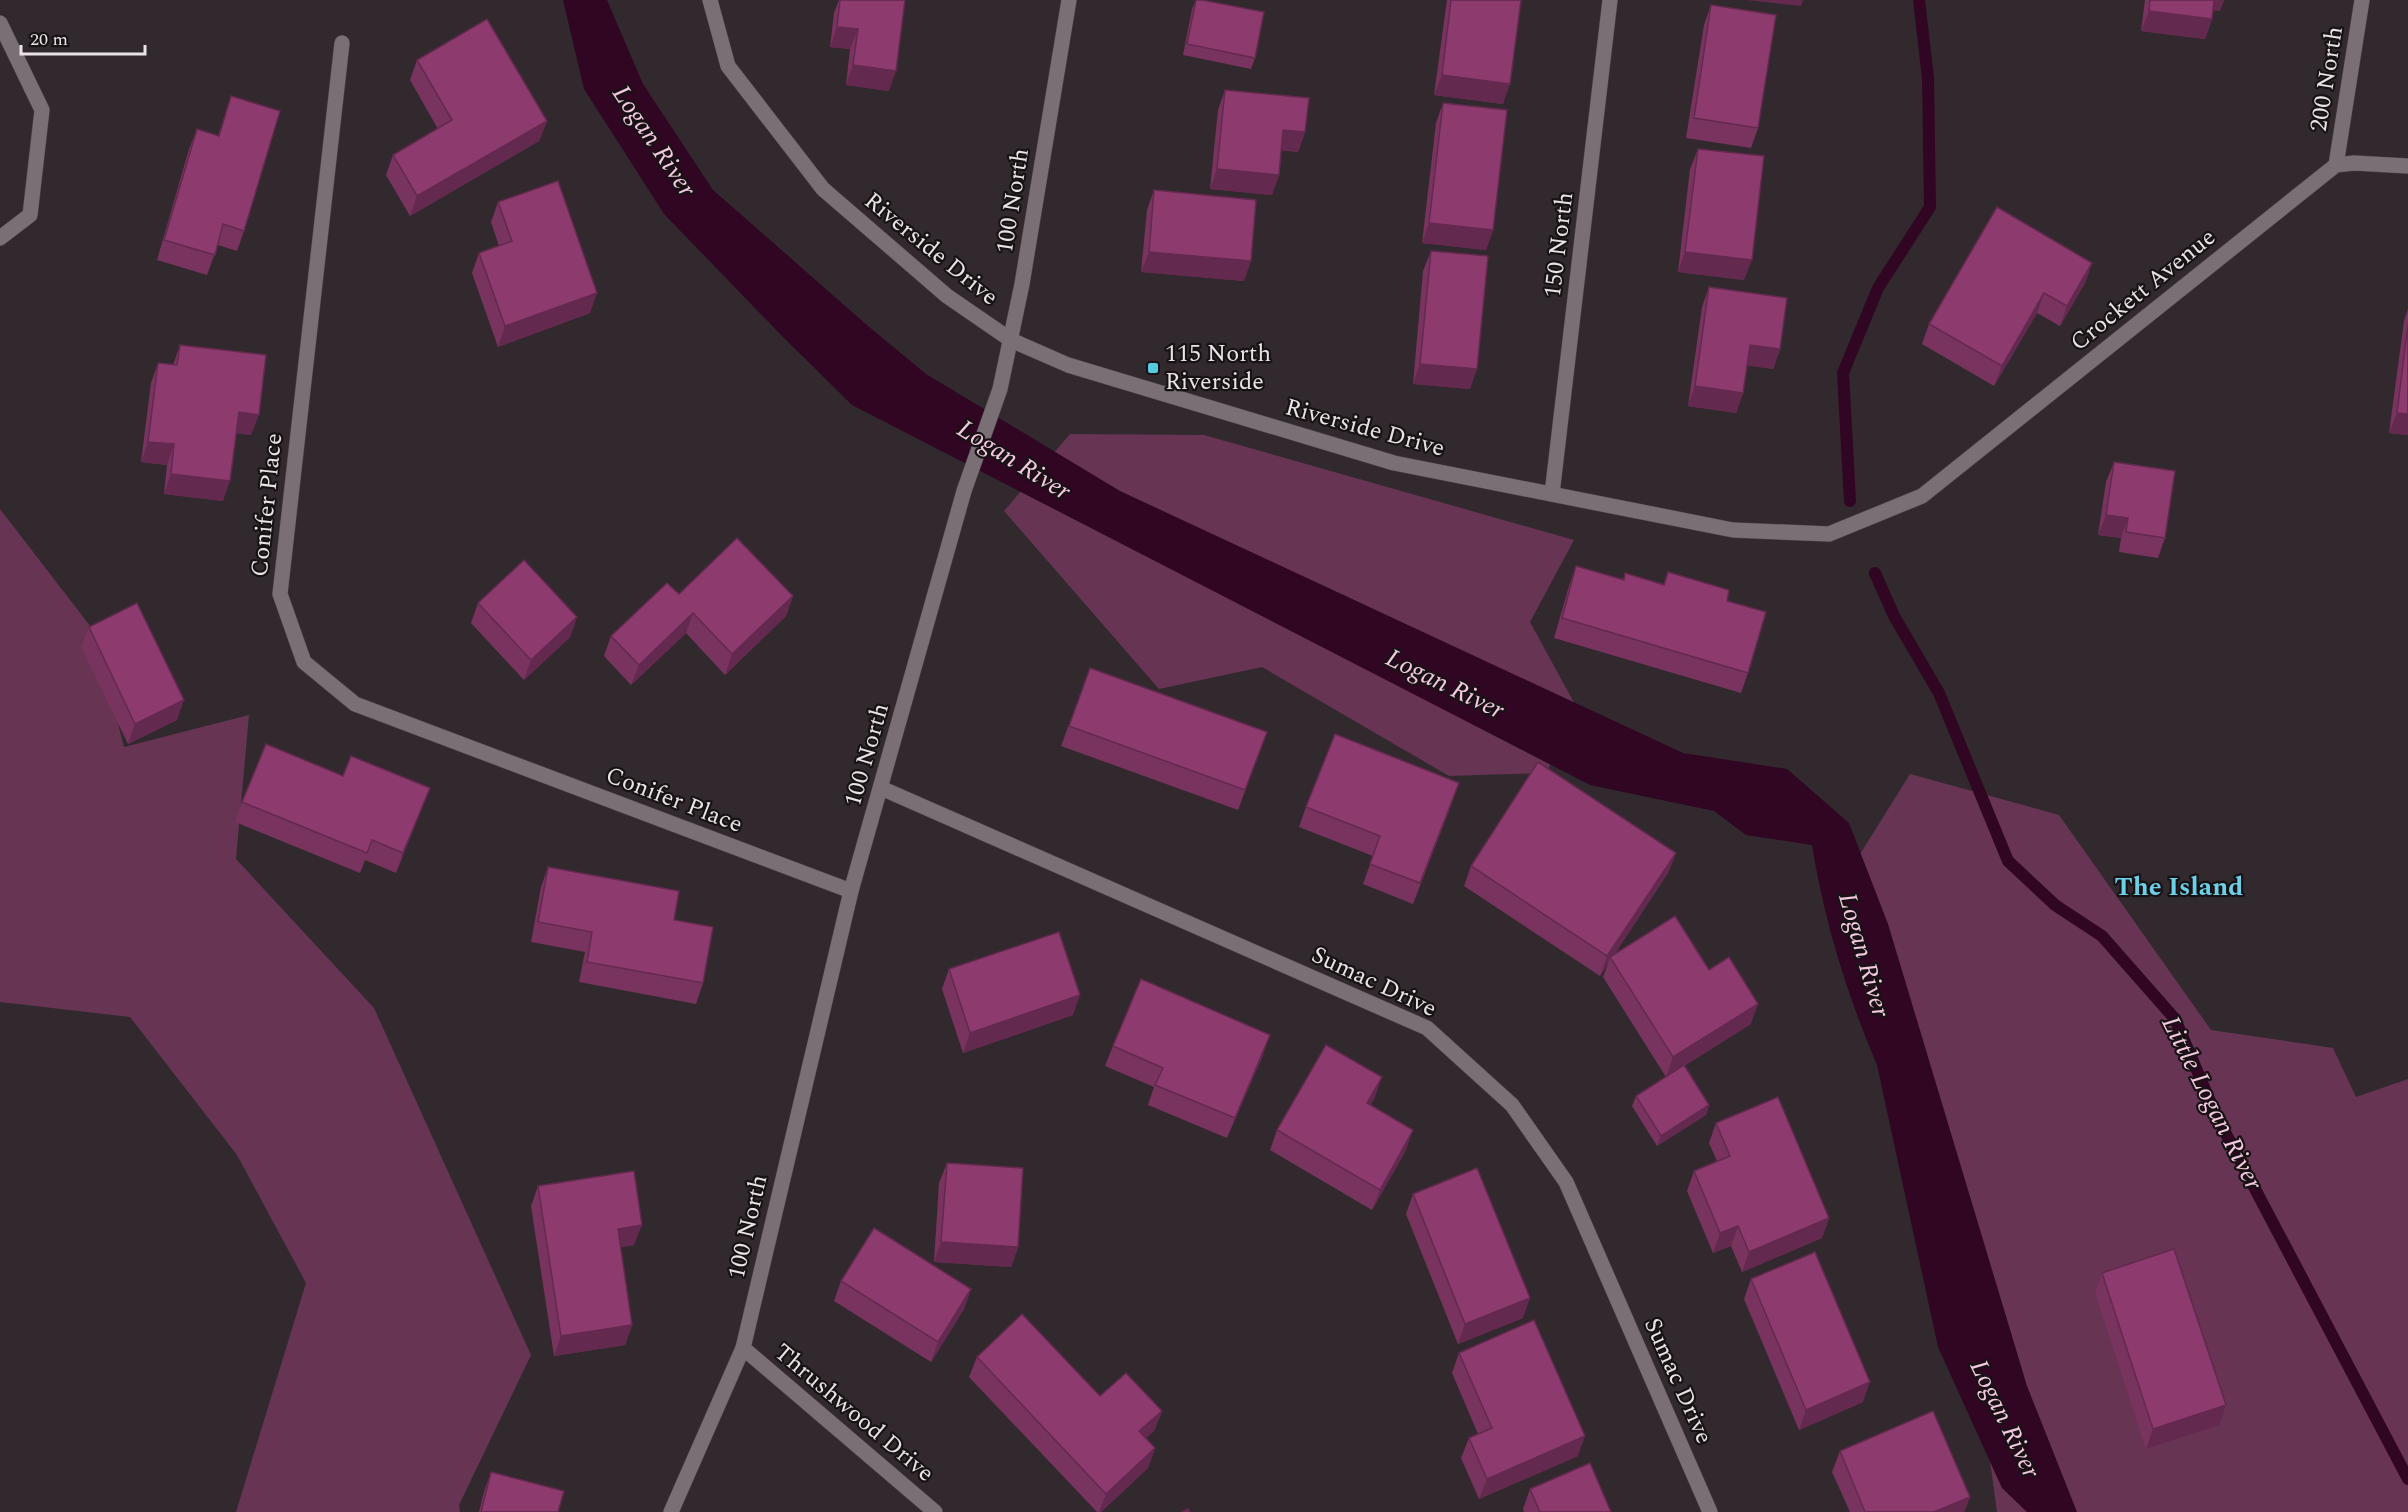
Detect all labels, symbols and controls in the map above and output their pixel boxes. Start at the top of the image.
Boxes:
scale bar [21,18,146,56]
street label: 200 North [2301,24,2353,134]
text: 20 m [30,26,68,53]
water label: Logan River [602,77,707,206]
street label: 100 North [987,146,1039,256]
street label: Riverside Drive [856,183,1006,315]
street label: 150 North [1535,190,1583,300]
street label: Crockett Avenue [2062,220,2224,360]
place label: 115 North Riverside [1165,336,1271,400]
marker: 115 North Riverside [1146,361,1160,375]
street label: Riverside Drive [1281,389,1449,467]
water label: Logan River [949,409,1080,511]
street label: Conifer Place [242,431,292,579]
water label: Logan River [1379,638,1512,730]
street label: 100 North [835,699,899,811]
street label: Conifer Place [600,757,748,843]
district label: The Island [2115,867,2243,907]
water label: Logan River [1827,888,1901,1023]
street label: Sumac Drive [1305,937,1443,1027]
water label: Little Logan River [2151,1009,2274,1198]
street label: 100 North [719,1171,777,1283]
street label: Sumac Drive [1634,1312,1722,1450]
street label: Thrushwood Drive [766,1335,942,1491]
water label: Logan River [1959,1353,2051,1486]

